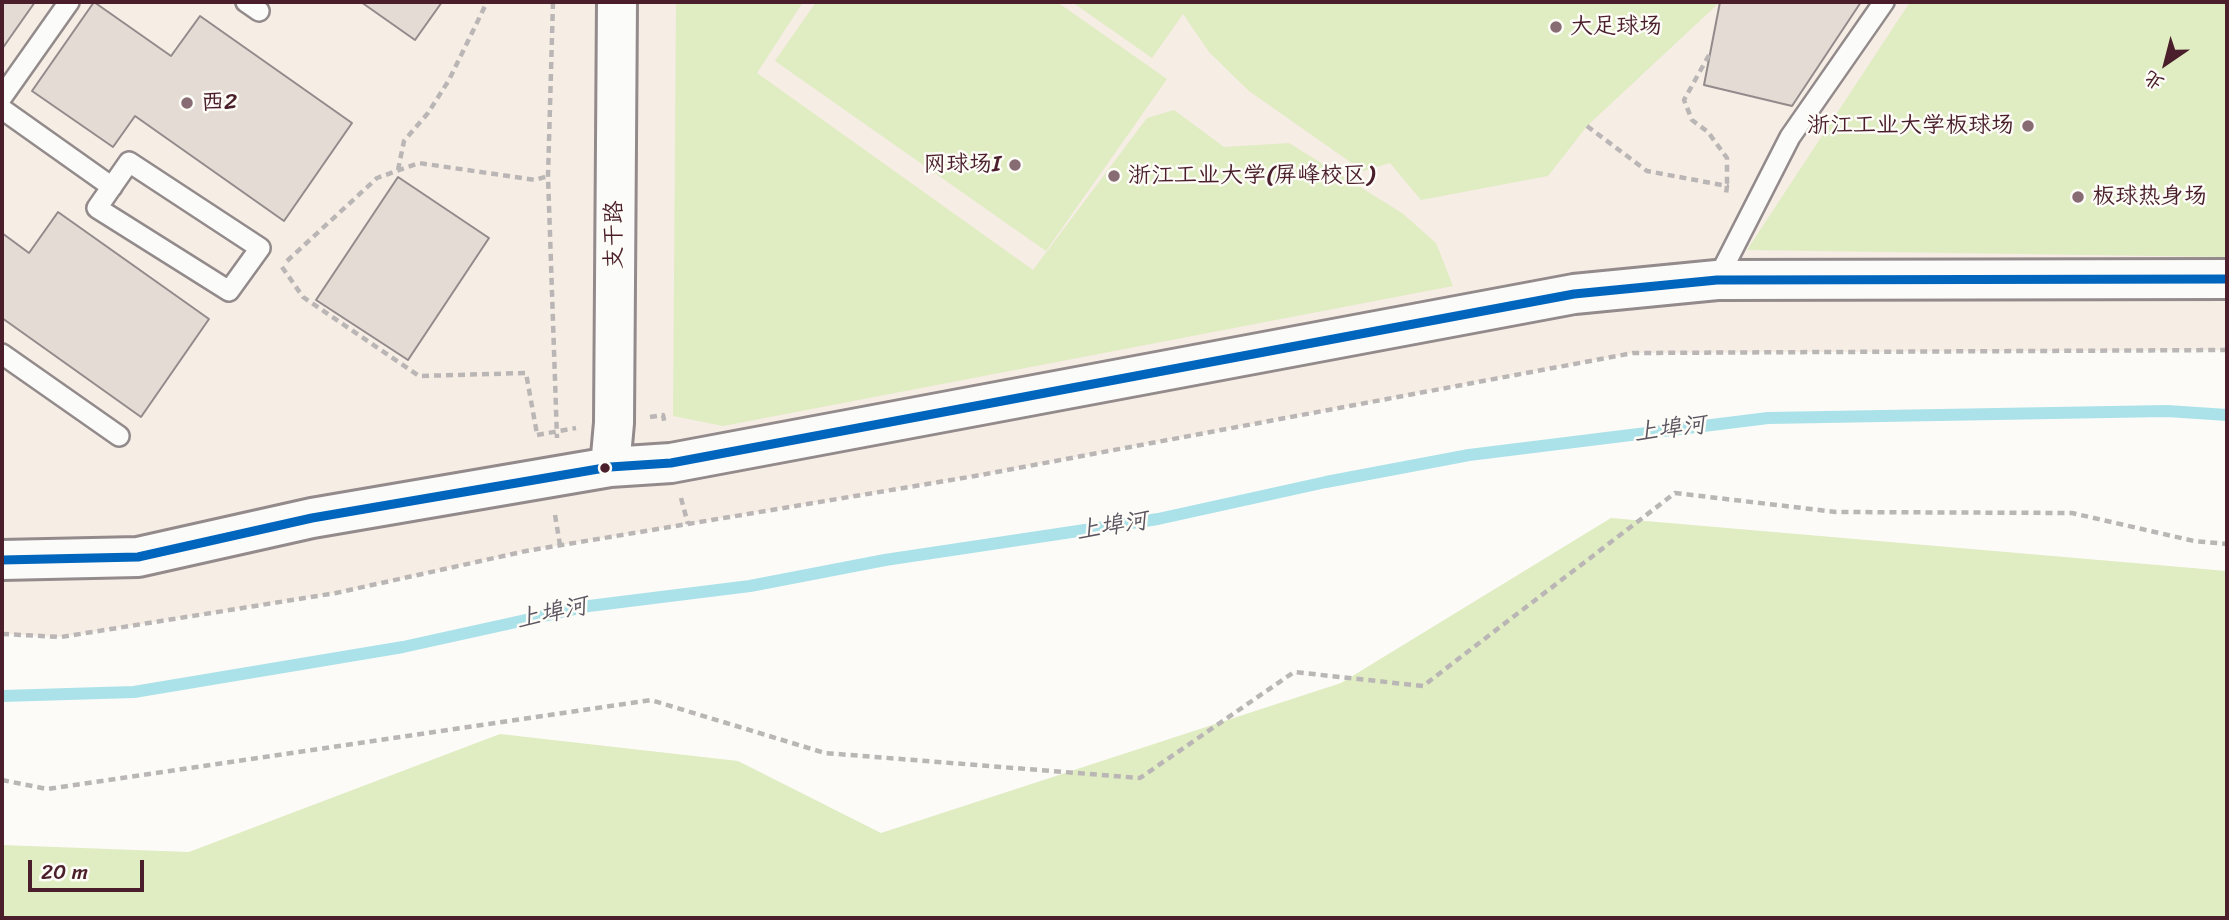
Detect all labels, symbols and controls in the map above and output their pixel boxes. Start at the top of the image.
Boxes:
place label: 大足球场 [1570,13,1662,41]
marker: 大足球场 [1548,19,1564,35]
north arrow [2131,28,2201,98]
text: 北 [2136,62,2171,100]
place label: 西2 [201,89,237,117]
marker: 西2 [179,95,195,111]
place label: 浙江工业大学板球场 [1807,112,2014,140]
marker: 浙江工业大学板球场 [2020,118,2036,134]
place label: 网球场I [923,151,1001,179]
marker: 网球场I [1007,157,1023,173]
place label: 浙江工业大学(屏峰校区) [1128,162,1374,190]
marker: 浙江工业大学(屏峰校区) [1106,168,1122,184]
place label: 板球热身场 [2092,183,2207,211]
marker: 板球热身场 [2070,189,2086,205]
street label: 支干路 [601,201,629,269]
water label: 上埠河 [1633,411,1707,449]
unlabelled marker [598,461,612,475]
water label: 上埠河 [1074,507,1150,547]
water label: 上埠河 [514,592,590,636]
scale bar [32,846,147,890]
text: 20 m [41,853,88,891]

